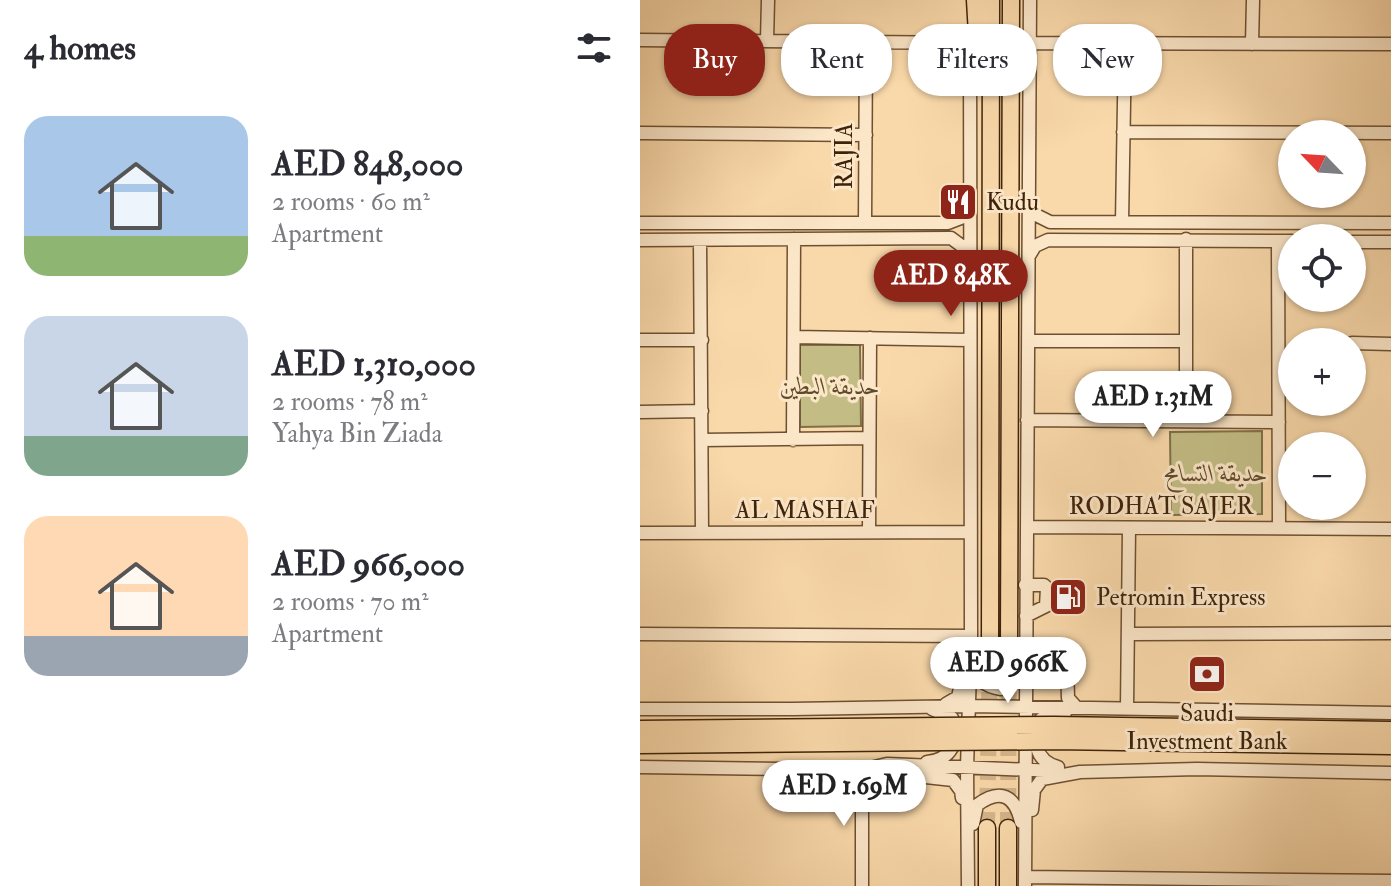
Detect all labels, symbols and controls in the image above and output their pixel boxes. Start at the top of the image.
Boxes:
chip: Buy [664,24,765,96]
chip: Rent [781,24,892,96]
chip: Filters [908,24,1037,96]
chip: New [1053,24,1162,96]
icon: filters [572,26,616,70]
text: 4 homes [24,27,136,70]
north arrow [1278,120,1366,208]
map controls [1278,120,1366,520]
street label: RAJIA [829,123,860,189]
text: AED 848,000 [272,143,464,186]
icon: home [88,148,184,244]
restaurant icon: Kudu [937,181,979,223]
text: 2 rooms · 60 m² [272,186,430,218]
place label: Kudu [986,187,1039,218]
text: Apartment [272,218,383,250]
button: locate [1278,224,1366,312]
pin: AED 848K [868,250,1034,318]
text: AED 848K [892,260,1010,292]
button: + [1278,328,1366,416]
text: AED 1,310,000 [272,343,476,386]
icon: home [88,348,184,444]
park label: حديقة البطين [780,371,880,402]
pin: AED 1.31M [1061,371,1245,439]
text: AED 1.31M [1093,381,1213,413]
text: 2 rooms · 78 m² [272,386,428,418]
text: Yahya Bin Ziada [272,418,442,450]
button: − [1278,432,1366,520]
park label: حديقة التسامح [1164,458,1268,493]
street label: RODHAT SAJER [1069,491,1254,522]
street label: AL MASHAF [734,495,875,526]
text: AED 966,000 [272,543,465,586]
icon: home [88,548,184,644]
fuel station icon: Petromin Express [1047,576,1089,618]
place label: Petromin Express [1096,582,1265,613]
text: 2 rooms · 70 m² [272,586,429,618]
text: Apartment [272,618,383,650]
pin: AED 966K [925,637,1091,705]
text: AED 966K [948,647,1068,679]
bank icon: Saudi Investment Bank [1186,653,1228,695]
place label: Saudi Investment Bank [1126,698,1288,757]
pin: AED 1.69M [752,760,936,828]
text: AED 1.69M [780,770,908,802]

